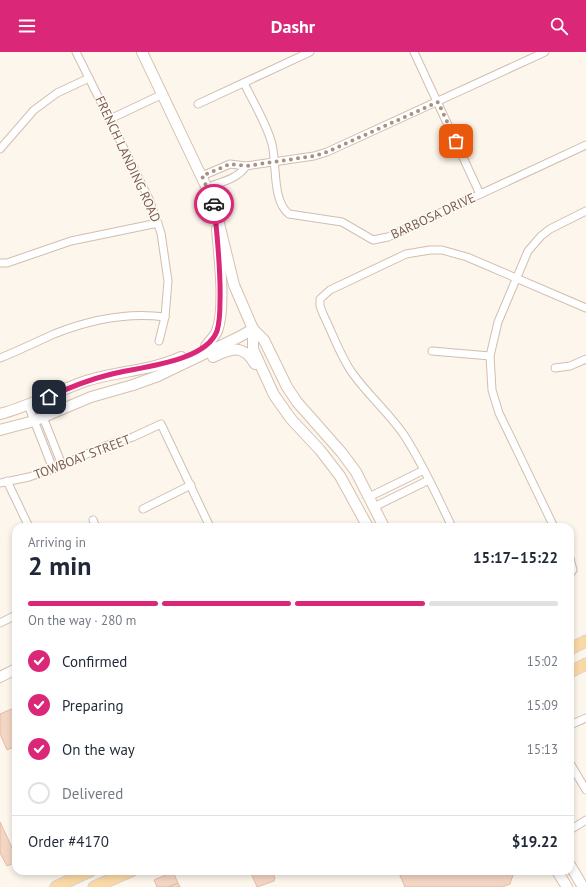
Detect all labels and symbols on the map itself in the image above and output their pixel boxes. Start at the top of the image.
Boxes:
street label: FRENCH LANDING ROAD [91,93,165,225]
pin [439,124,473,158]
courier [194,184,234,224]
street label: BARBOSA DRIVE [388,189,478,243]
pin [32,380,66,414]
street label: TOWBOAT STREET [31,431,133,483]

